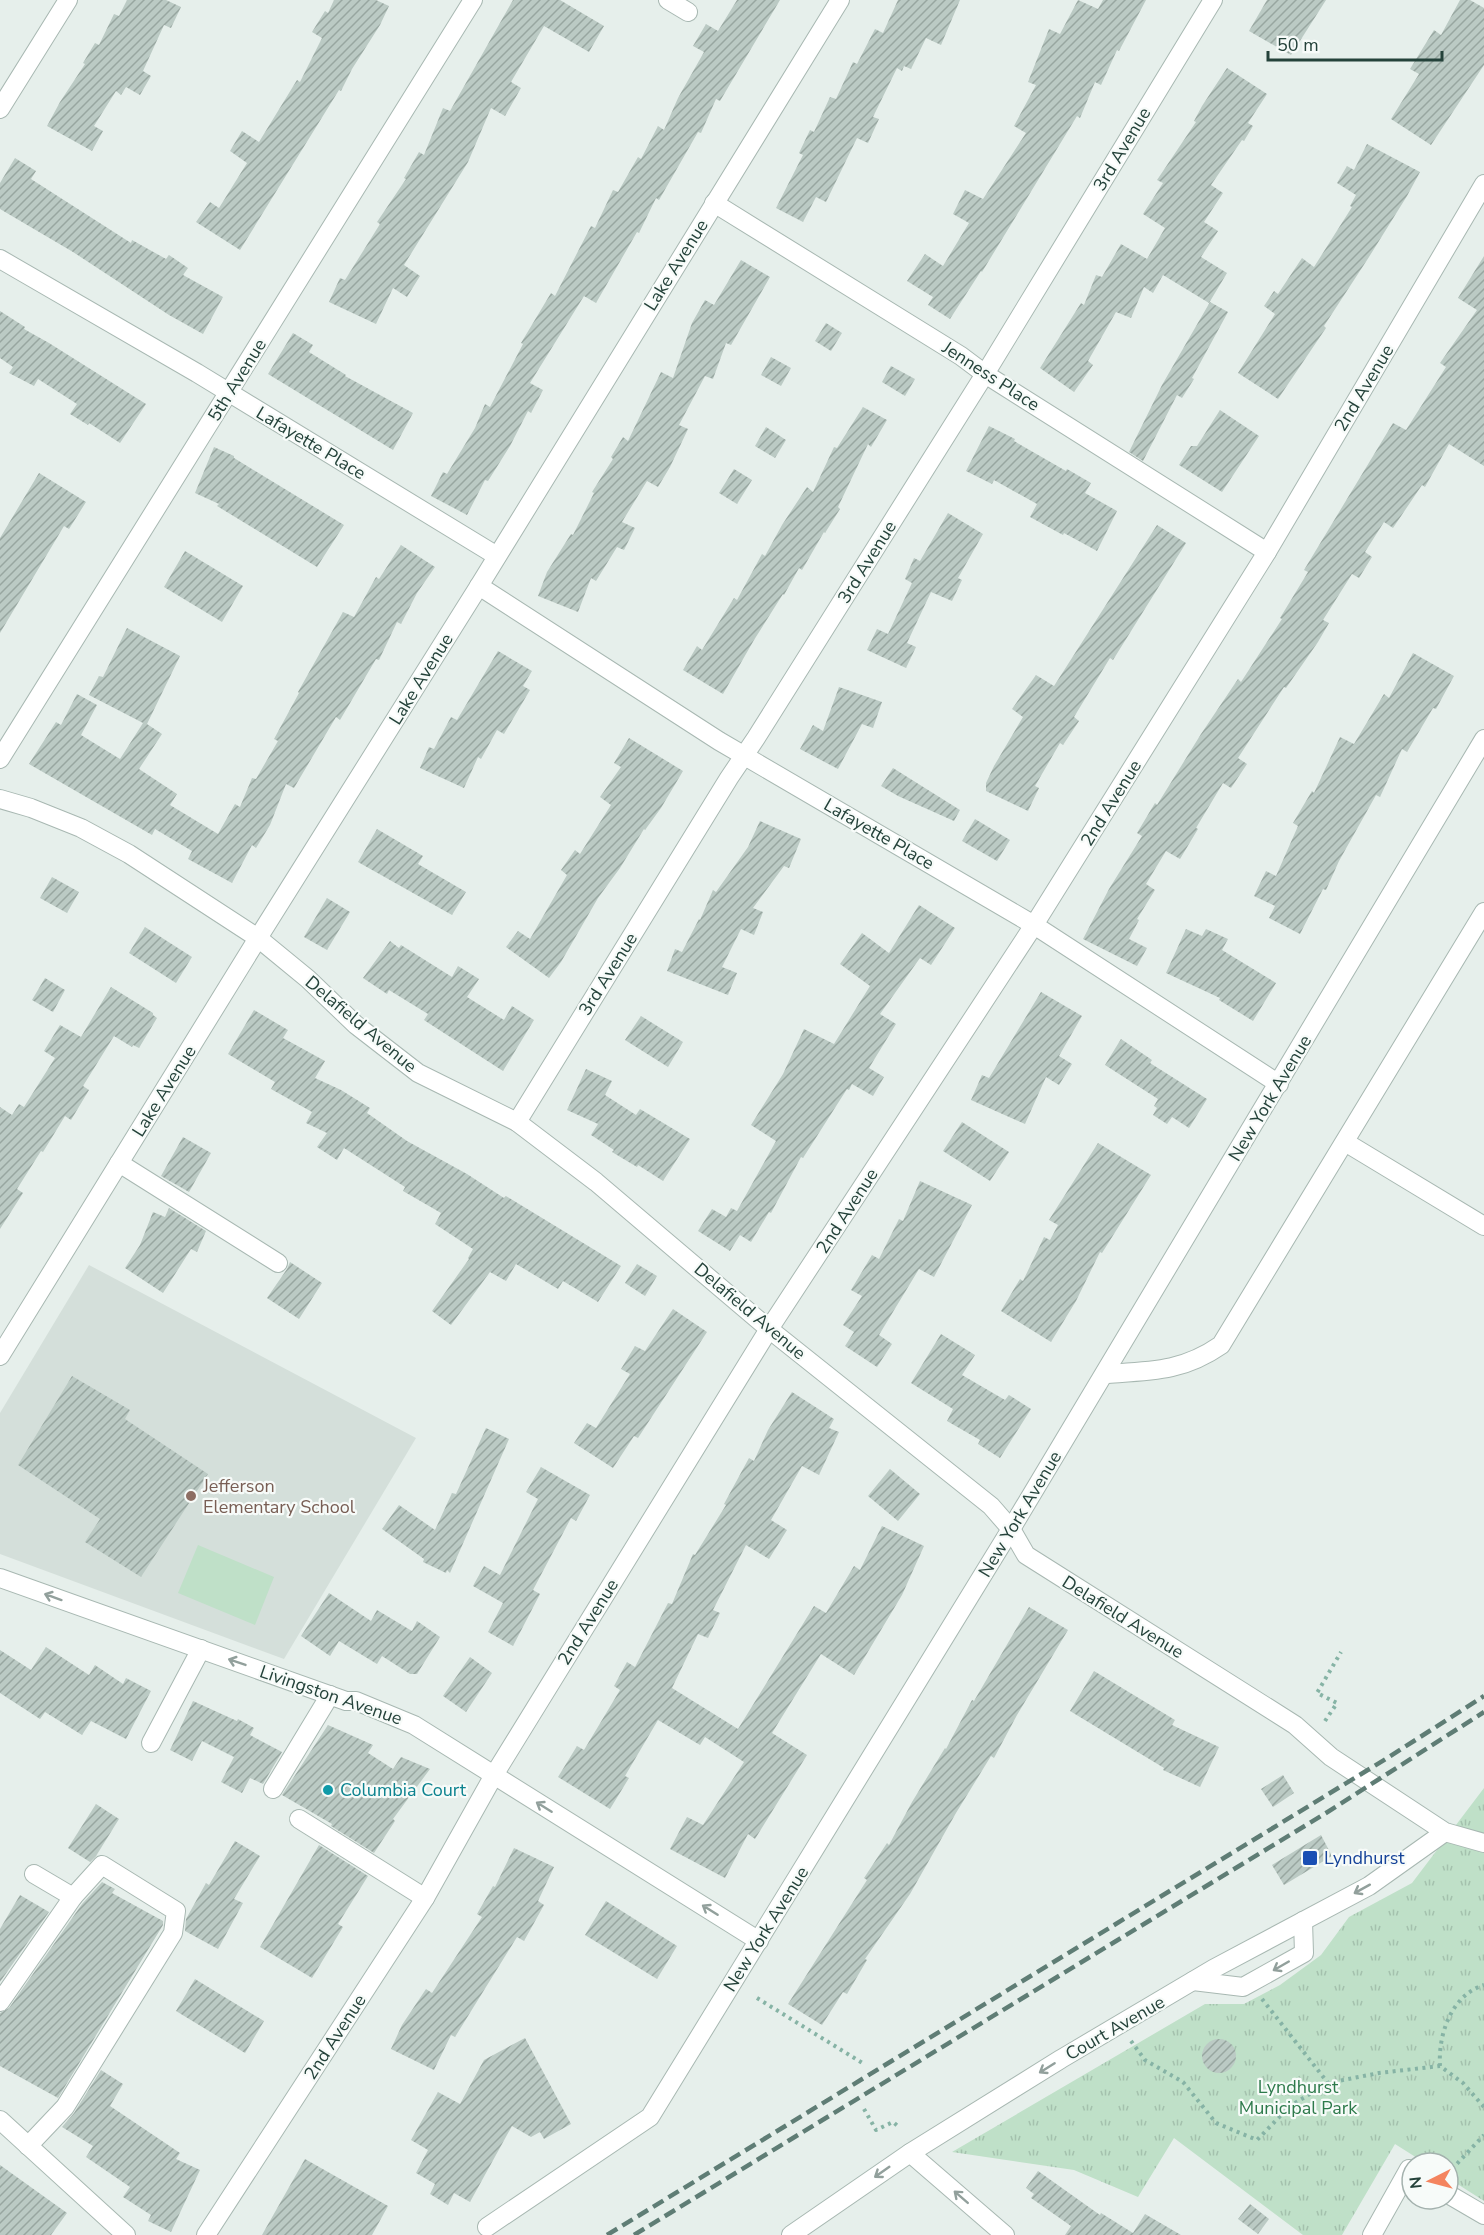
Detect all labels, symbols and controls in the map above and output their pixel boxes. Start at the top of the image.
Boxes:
scale bar [1268,24,1442,62]
text: 50 m [1277,33,1319,57]
street label: 3rd Avenue [1088,103,1156,195]
street label: Lake Avenue [638,215,714,315]
street label: 5th Avenue [202,334,272,426]
street label: Jenness Place [937,335,1044,416]
street label: 2nd Avenue [1329,340,1399,436]
street label: Lafayette Place [252,401,370,485]
street label: 3rd Avenue [832,516,902,608]
street label: Lake Avenue [383,629,459,729]
street label: 2nd Avenue [1075,755,1147,851]
street label: Lafayette Place [819,793,939,875]
street label: 3rd Avenue [573,928,643,1020]
street label: Delafield Avenue [300,970,422,1078]
street label: New York Avenue [1223,1030,1317,1166]
street label: Lake Avenue [126,1041,202,1141]
street label: 2nd Avenue [810,1164,884,1258]
street label: Delafield Avenue [689,1257,811,1365]
street label: New York Avenue [973,1446,1067,1582]
place label: Jefferson Elementary School [202,1474,356,1519]
marker: Jefferson Elementary School [184,1489,198,1503]
street label: Delafield Avenue [1058,1570,1188,1664]
street label: 2nd Avenue [552,1574,624,1670]
one-way arrow [44,1590,63,1601]
one-way arrow [228,1655,247,1666]
street label: Livingston Avenue [257,1659,405,1731]
place label: Columbia Court [340,1778,467,1802]
marker: Columbia Court [321,1783,335,1797]
one-way arrow [536,1800,553,1812]
place label: Lyndhurst [1324,1846,1405,1870]
marker: Lyndhurst [1301,1849,1319,1867]
street label: New York Avenue [718,1862,814,1996]
one-way arrow [1354,1884,1372,1895]
one-way arrow [701,1903,718,1916]
one-way arrow [1272,1961,1290,1972]
street label: 2nd Avenue [298,1990,372,2084]
street label: Court Avenue [1061,1990,1169,2066]
one-way arrow [1039,2062,1056,2074]
park label: Lyndhurst Municipal Park [1239,2075,1358,2120]
north arrow [1400,2151,1460,2211]
one-way arrow [874,2166,891,2178]
text: N [1405,2175,1428,2190]
one-way arrow [954,2190,969,2204]

